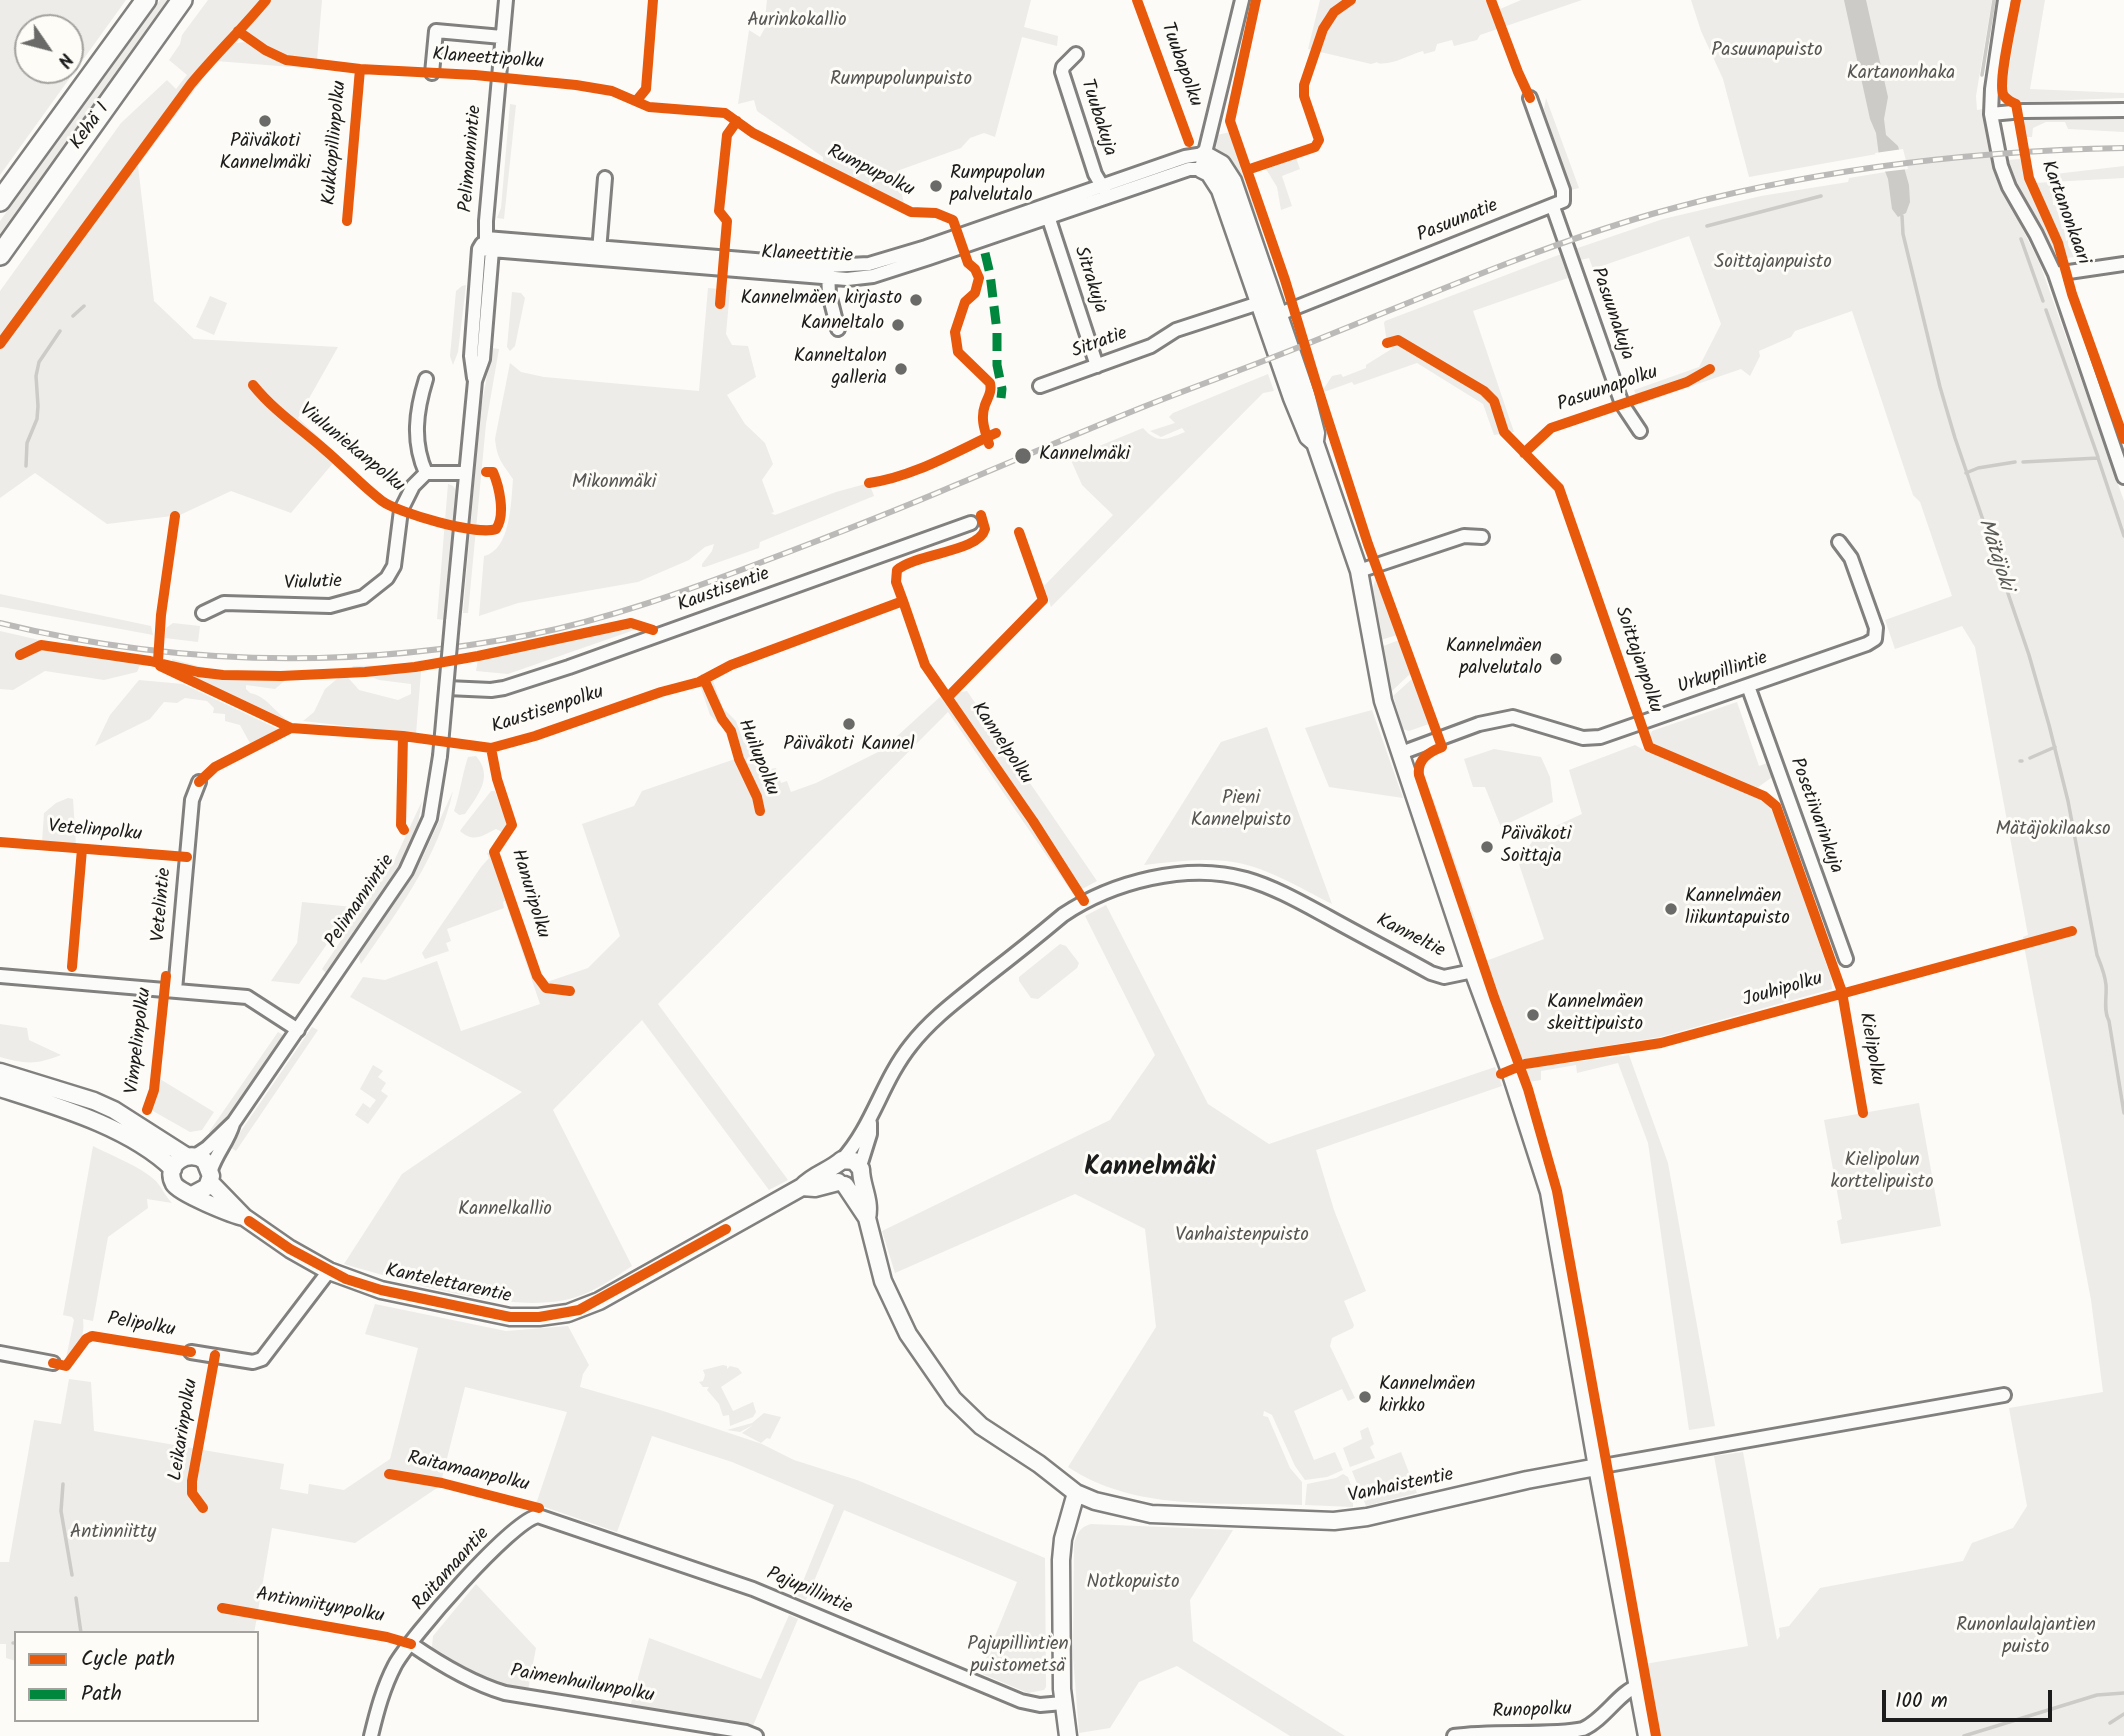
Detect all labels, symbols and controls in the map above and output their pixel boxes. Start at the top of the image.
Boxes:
park label: Aurinkokallio [747,11,847,33]
north arrow [14,14,84,84]
street label: Tuubapolku [1154,20,1206,110]
park label: Pasuunapuisto [1711,41,1823,63]
street label: Klaneettipolku [432,45,544,75]
text: N [49,46,80,73]
park label: Kartanonhaka [1847,64,1955,86]
park label: Rumpupolunpuisto [830,70,972,92]
street label: Tuubakuja [1074,77,1120,159]
street label: Kukkopillinpolku [319,80,353,206]
street label: Kehä I [66,99,116,155]
street label: Pelimannintie [456,105,488,213]
marker: Päiväkoti Kannelmäki [257,113,273,129]
place label: Päiväkoti Kannelmäki [219,132,311,176]
street label: Rumpupolku [823,141,917,203]
street label: Kartanonkaari [2035,158,2093,268]
place label: Rumpupolun palvelutalo [950,164,1045,208]
marker: Rumpupolun palvelutalo [928,178,944,194]
street label: Pasuunatie [1414,195,1502,249]
street label: Klaneettitie [761,243,853,269]
street label: Sitrakuja [1068,244,1110,316]
park label: Soittajanpuisto [1714,253,1832,275]
street label: Pasuunakuja [1585,265,1637,363]
place label: Kannelmäen kirjasto [741,289,902,311]
marker: Kannelmäen kirjasto [908,292,924,308]
place label: Kanneltalo [801,314,884,336]
marker: Kanneltalo [890,317,906,333]
street label: Sitratie [1069,323,1131,365]
place label: Kanneltalon galleria [794,347,887,391]
marker: Kanneltalon galleria [893,361,909,377]
street label: Pasuunapolku [1555,362,1661,418]
street label: Viuluniekanpolku [294,400,408,498]
place label: Kannelmäki [1039,445,1130,467]
marker: Kannelmäki [1013,446,1033,466]
park label: Mikonmäki [572,473,656,495]
water label: Mätäjoki [1971,516,2017,594]
street label: Kaustisentie [675,564,773,618]
street label: Viulutie [284,572,342,596]
street label: Soittajanpolku [1608,604,1666,716]
place label: Kannelmäen palvelutalo [1446,637,1542,681]
street label: Urkupillintie [1675,648,1771,700]
marker: Kannelmäen palvelutalo [1548,651,1564,667]
street label: Kaustisenpolku [489,682,607,740]
street label: Kannelpolku [965,699,1037,789]
street label: Huilupolku [731,716,783,800]
marker: Päiväkoti Kannel [841,716,857,732]
place label: Päiväkoti Kannel [783,735,915,757]
street label: Posetiivarinkuja [1783,755,1847,877]
park label: Pieni Kannelpuisto [1191,789,1291,833]
street label: Vetelinpolku [47,817,143,847]
park label: Mätäjokilaakso [1995,820,2111,842]
place label: Päiväkoti Soittaja [1501,825,1571,869]
marker: Päiväkoti Soittaja [1479,839,1495,855]
street label: Hanuripolku [505,847,553,941]
street label: Pelimannintie [322,851,400,953]
street label: Vetelintie [148,867,178,943]
place label: Kannelmäen liikuntapuisto [1685,887,1790,931]
marker: Kannelmäen liikuntapuisto [1663,901,1679,917]
street label: Kanneltie [1372,910,1448,964]
street label: Jouhipolku [1741,969,1825,1013]
street label: Vimpelinpolku [122,986,158,1096]
place label: Kannelmäen skeittipuisto [1547,993,1643,1037]
marker: Kannelmäen skeittipuisto [1525,1007,1541,1023]
street label: Kielipolku [1852,1011,1888,1087]
park label: Kielipolun korttelipuisto [1830,1151,1934,1195]
district label: Kannelmäki [1084,1154,1216,1186]
park label: Kannelkallio [458,1200,552,1222]
park label: Vanhaistenpuisto [1175,1226,1309,1248]
street label: Kantelettarentie [383,1261,513,1309]
street label: Pelipolku [105,1309,177,1343]
place label: Kannelmäen kirkko [1379,1375,1475,1419]
street label: Leikarinpolku [166,1378,204,1482]
marker: Kannelmäen kirkko [1357,1389,1373,1405]
street label: Raitamaanpolku [405,1448,531,1498]
street label: Vanhaistentie [1346,1465,1456,1509]
park label: Antinniitty [70,1523,156,1545]
street label: Raitamaantie [409,1524,495,1616]
street label: Pajupillintie [763,1564,855,1620]
park label: Notkopuisto [1086,1573,1180,1595]
street label: Antinniitynpolku [254,1585,386,1629]
park label: Runonlaulajantien puisto [1956,1616,2096,1660]
legend [14,1631,259,1722]
park label: Pajupillintien puistometsä [967,1635,1069,1679]
text: Cycle path [81,1643,175,1676]
street label: Paimenhuilunpolku [508,1661,656,1709]
scale bar [1886,1676,2056,1720]
text: Path [81,1678,122,1711]
text: 100 m [1895,1685,1948,1718]
street label: Runopolku [1492,1699,1572,1725]

